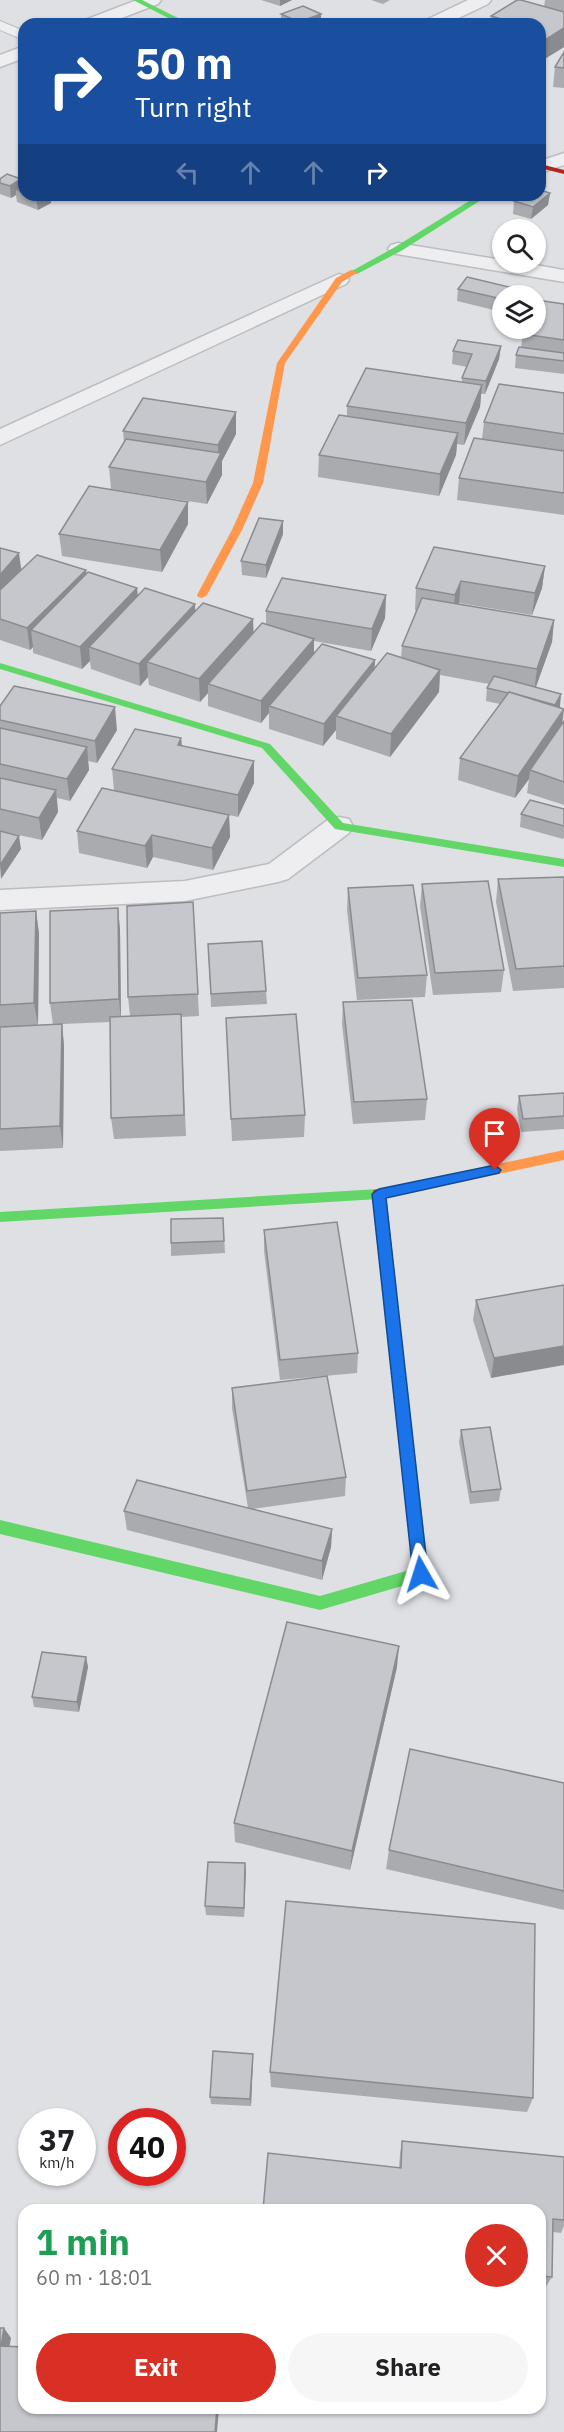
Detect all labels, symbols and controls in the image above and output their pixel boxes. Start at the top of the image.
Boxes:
text: 50 m [135,36,233,91]
icon: right [36,42,114,120]
text: Turn right [135,89,252,124]
icon: left [171,156,204,189]
icon: ahead [234,156,267,189]
icon: ahead [297,156,330,189]
icon: right [360,156,393,189]
map controls [492,219,546,339]
button: search [492,219,546,273]
button: layers [492,285,546,339]
pin [469,1108,520,1170]
icon: arrive [478,1117,511,1150]
position arrow [389,1542,453,1606]
speed limit sign: 40 [108,2108,186,2186]
text: 37 [39,2120,75,2159]
text: km/h [39,2153,75,2172]
text: 1 min [36,2218,130,2265]
button: close [465,2224,528,2287]
text: 60 m · 18:01 [36,2264,152,2291]
button: Exit [36,2333,276,2402]
button: Share [288,2333,528,2402]

